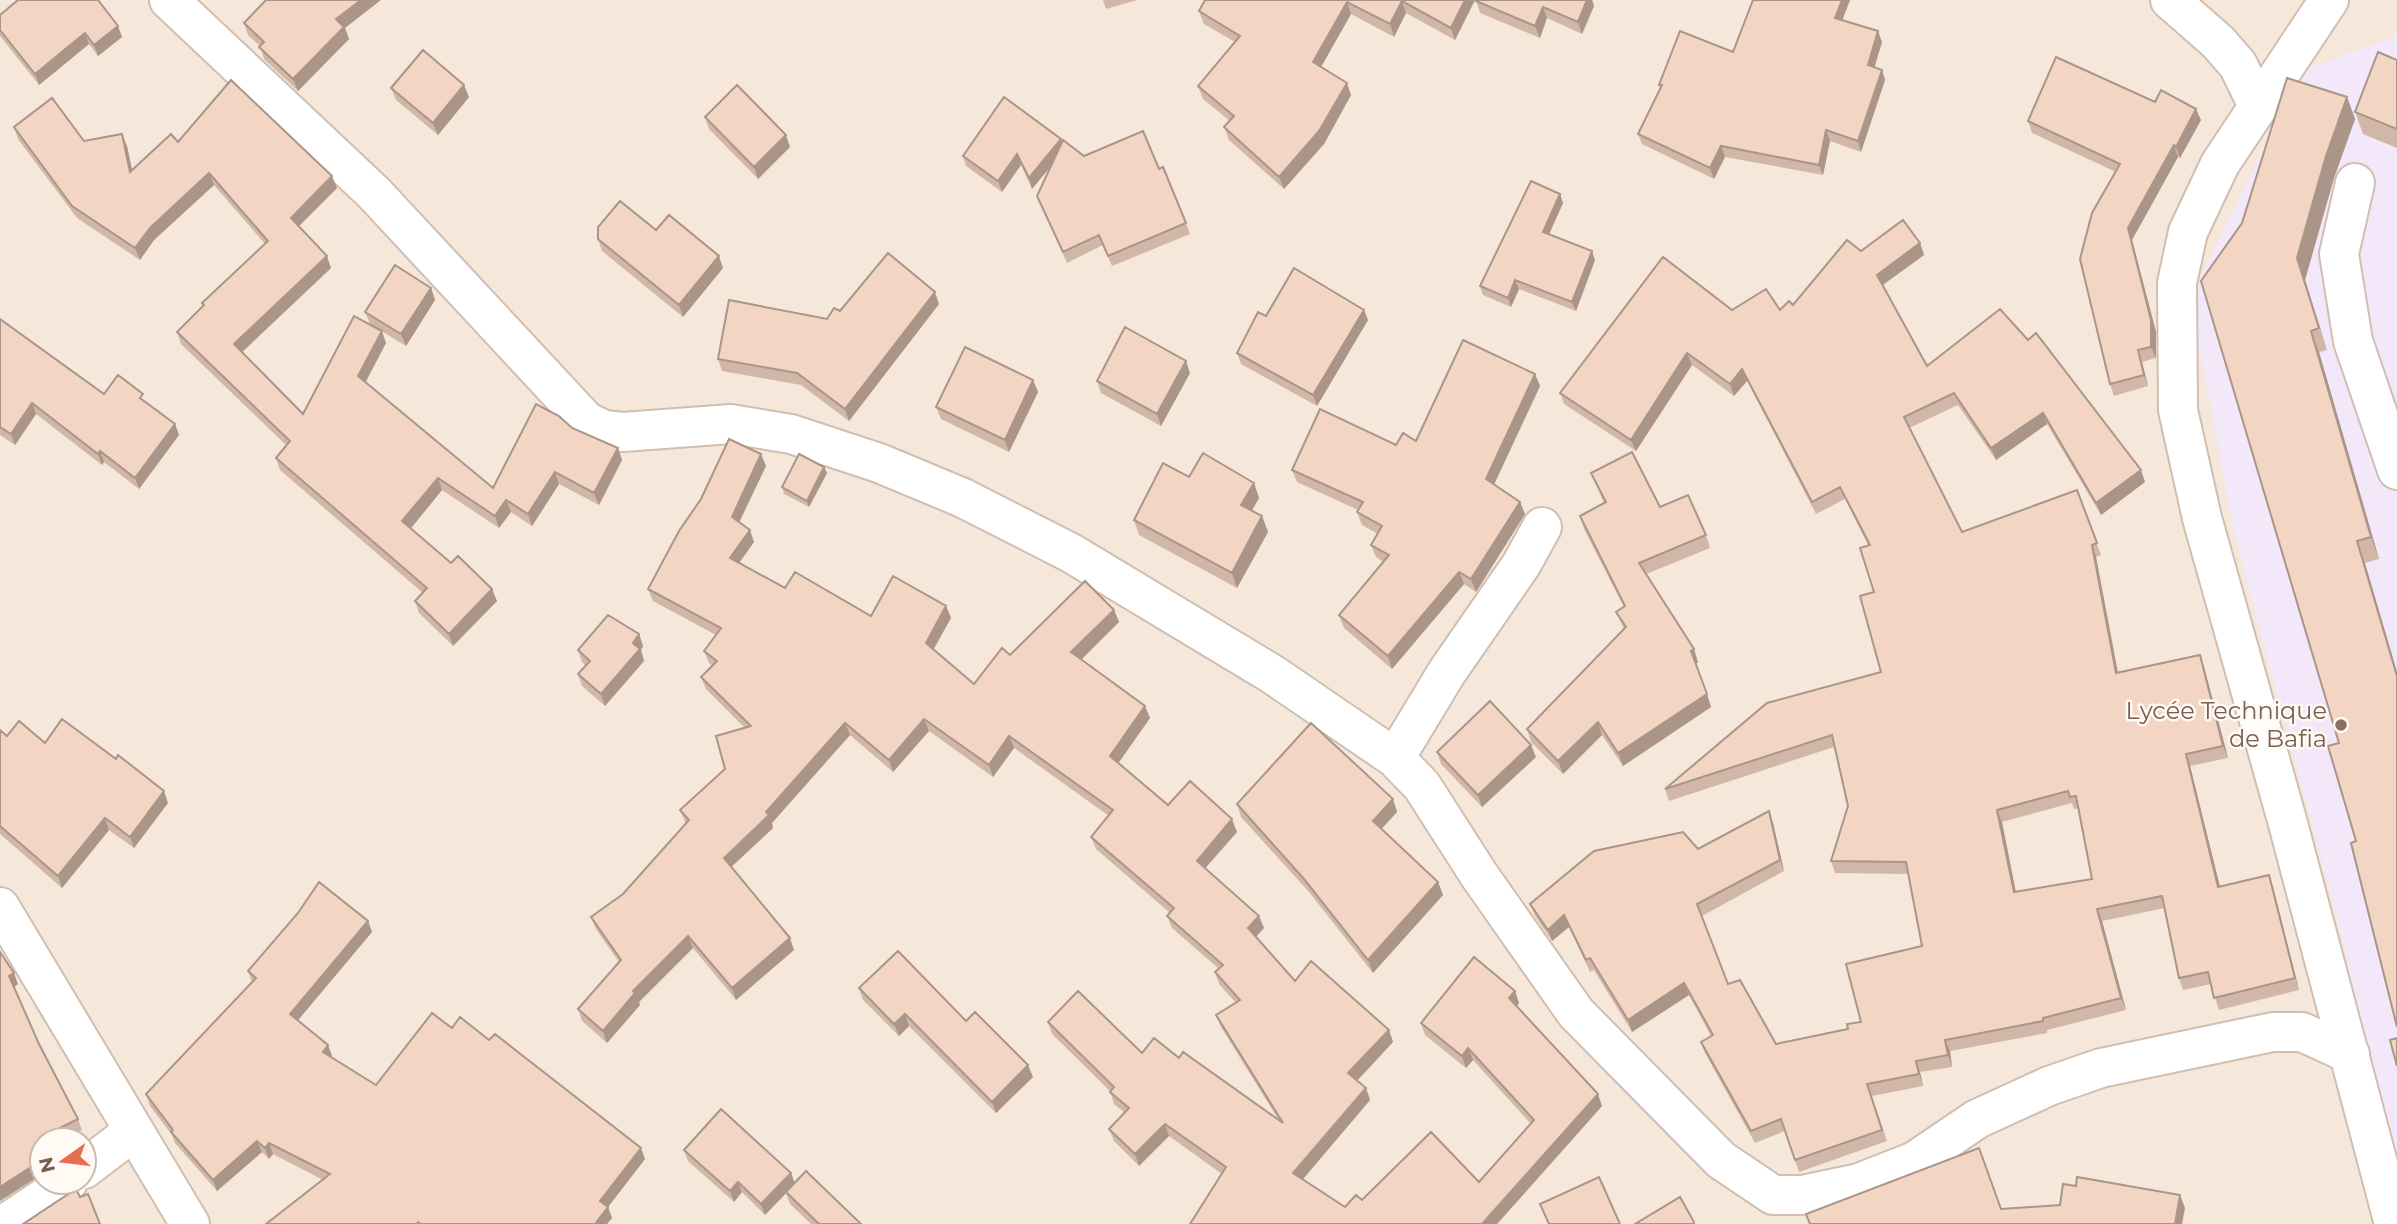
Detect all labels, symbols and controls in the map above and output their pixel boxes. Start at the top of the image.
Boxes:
place label: Lycée Technique de Bafia [2126,696,2327,753]
marker: Lycée Technique de Bafia [2333,717,2349,733]
north arrow [28,1126,98,1196]
text: N [34,1155,60,1175]

